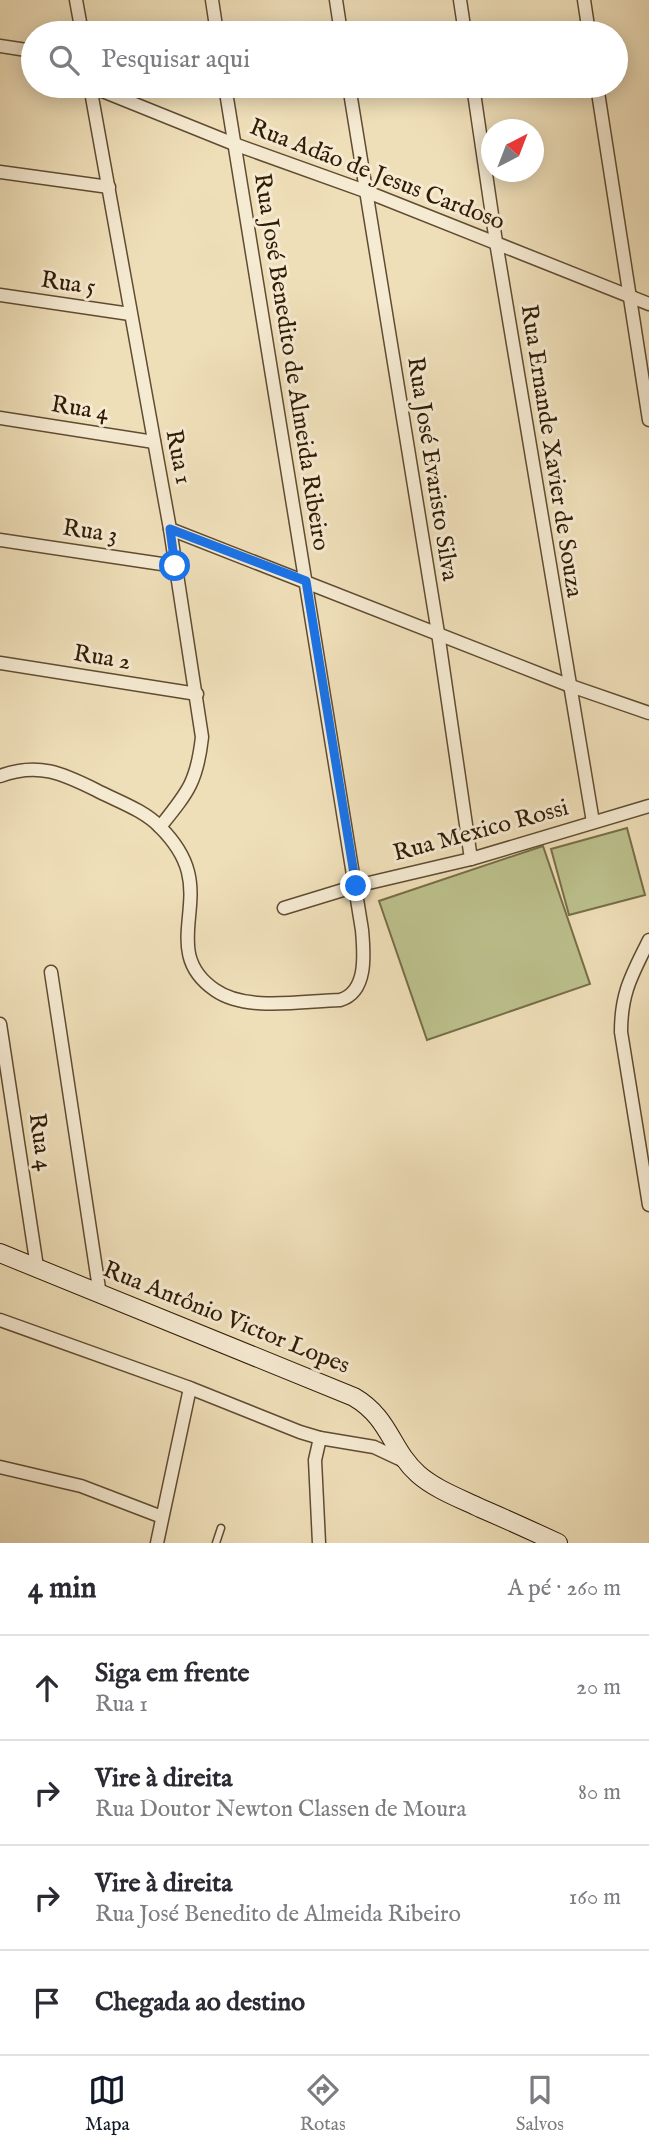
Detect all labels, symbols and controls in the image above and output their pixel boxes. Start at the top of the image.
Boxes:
search box [21,21,628,98]
icon: search [45,41,83,79]
text: Pesquisar aqui [101,43,250,76]
street label: Rua Adão de Jesus Cardoso [245,112,509,238]
north arrow [481,119,544,182]
street label: Rua José Benedito de Almeida Ribeiro [246,171,336,553]
street label: Rua 5 [39,265,98,303]
street label: Rua Ernande Xavier de Souza [513,302,590,600]
street label: Rua José Evaristo Silva [399,355,465,584]
street label: Rua 4 [49,389,111,429]
street label: Rua 1 [158,427,198,487]
street label: Rua 3 [61,513,119,551]
route start [159,550,190,581]
street label: Rua 2 [71,638,133,678]
street label: Rua Mexico Rossi [390,793,572,869]
route end [340,870,371,901]
street label: Rua 4 [21,1111,59,1173]
street label: Rua Antônio Victor Lopes [98,1254,354,1382]
text: 4 min [28,1570,96,1608]
text: A pé · 260 m [508,1574,621,1603]
text: Siga em frente [95,1657,250,1690]
icon: ahead [28,1669,66,1707]
text: 20 m [576,1673,621,1702]
text: Rua 1 [95,1690,148,1719]
text: Vire à direita [95,1762,232,1795]
icon: right [28,1774,66,1812]
text: 80 m [578,1778,621,1807]
text: Rua Doutor Newton Classen de Moura [95,1795,467,1824]
text: Vire à direita [95,1867,232,1900]
icon: right [28,1879,66,1917]
text: 160 m [569,1883,621,1912]
text: Rua José Benedito de Almeida Ribeiro [95,1900,461,1929]
icon: arrive [28,1984,66,2022]
text: Chegada ao destino [95,1986,305,2019]
tab: Mapa [85,2071,130,2137]
tab: Rotas [300,2071,346,2137]
tab: Salvos [516,2071,564,2137]

